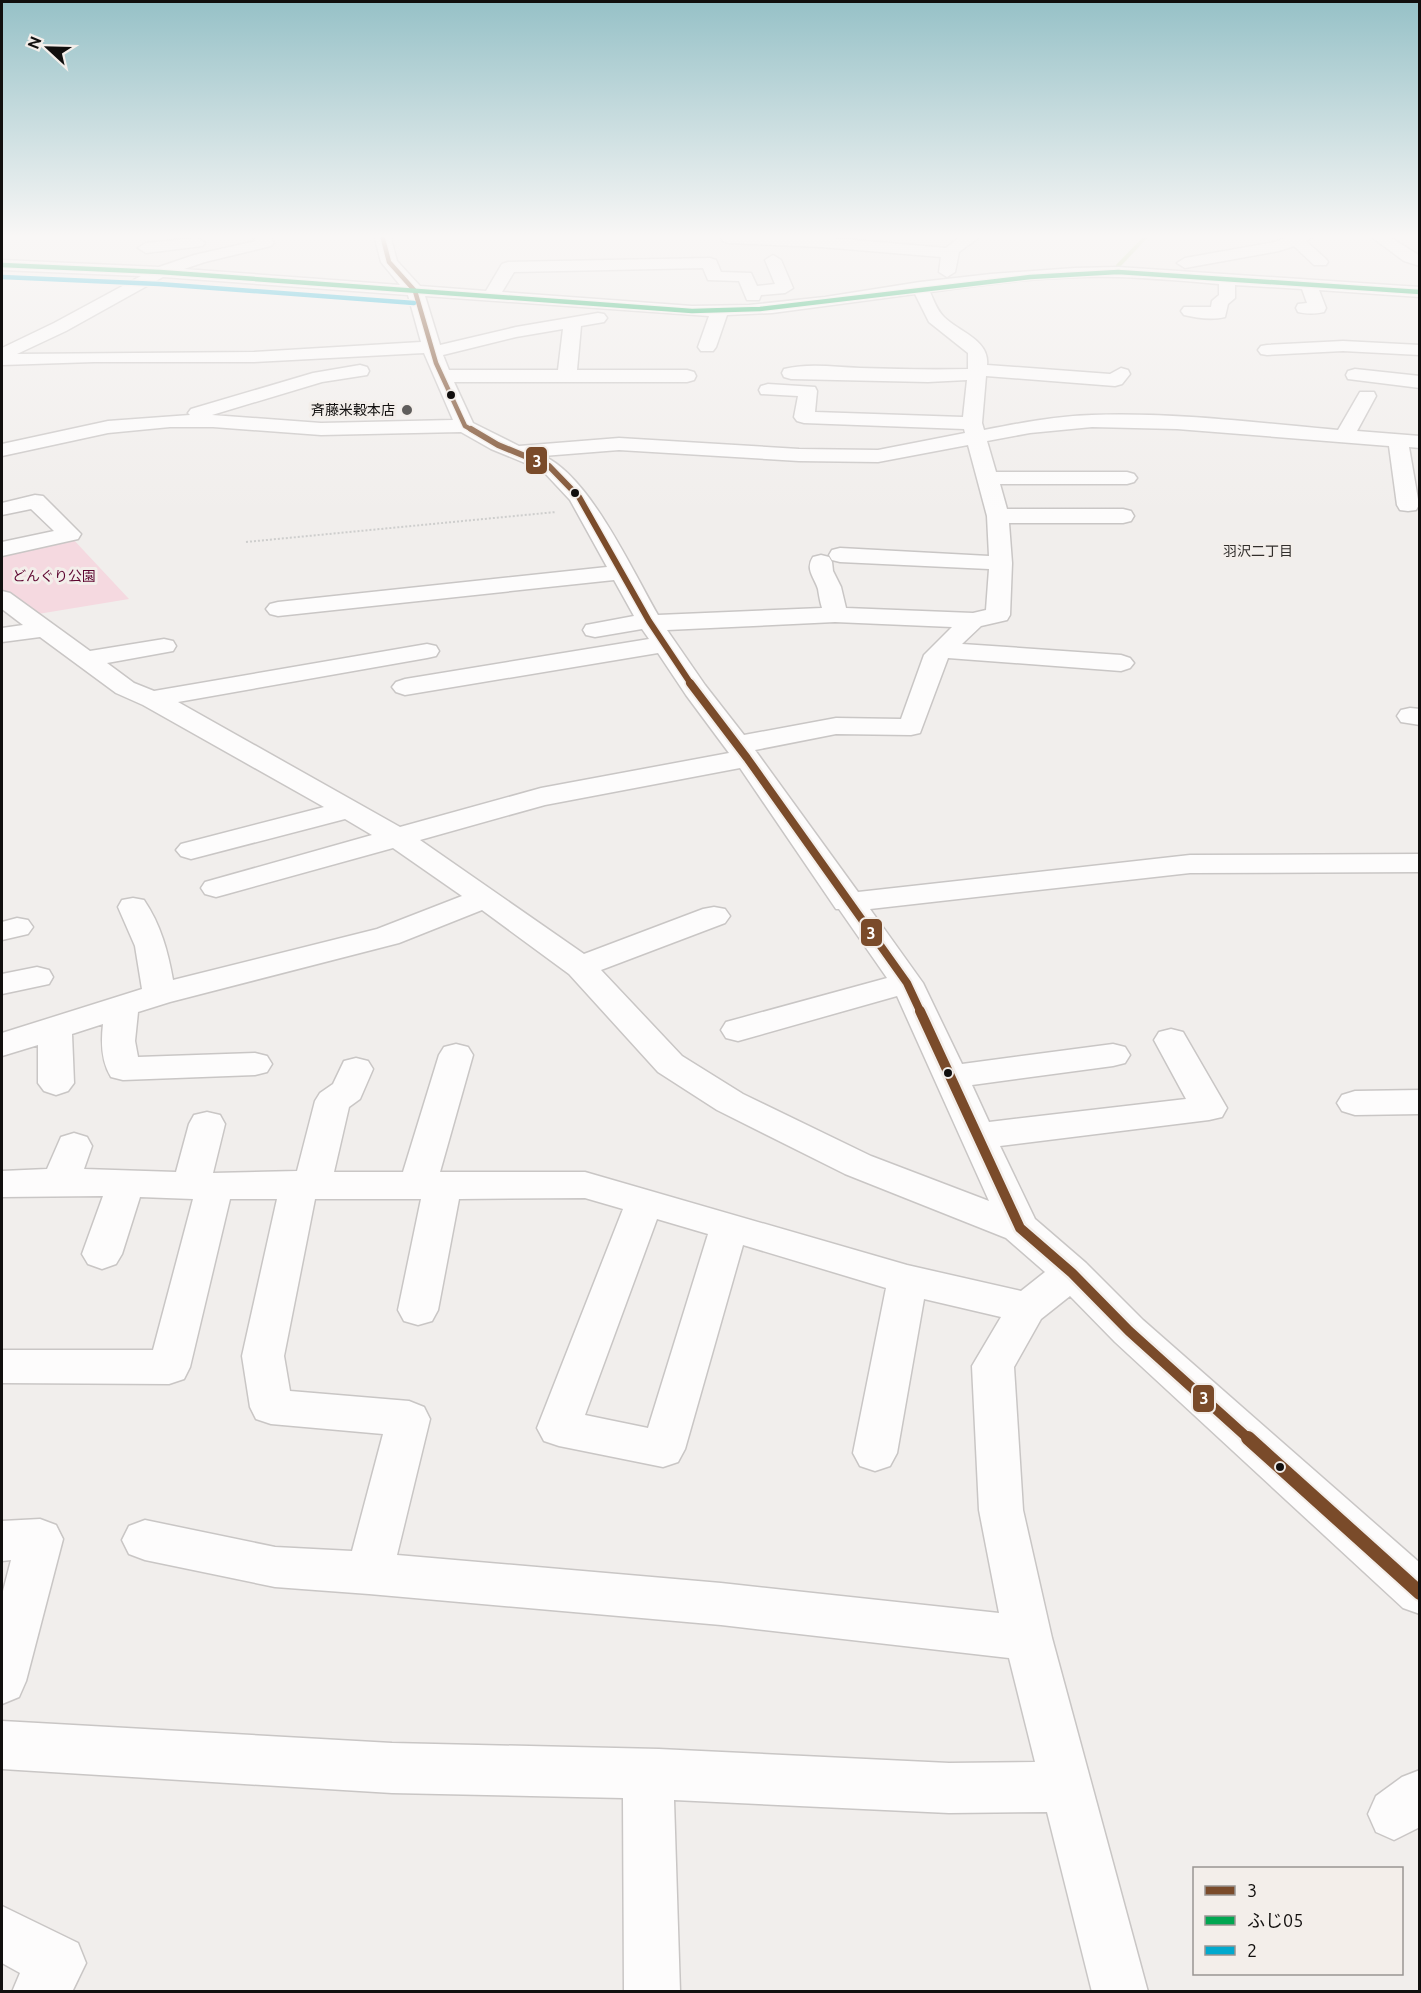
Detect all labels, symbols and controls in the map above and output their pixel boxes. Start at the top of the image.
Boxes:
north arrow [18,18,78,78]
text: N [24,33,45,51]
unlabelled marker [445,389,457,401]
place label: 斉藤米穀本店 [311,402,395,418]
marker: 斉藤米穀本店 [400,403,414,417]
line badge: 3 [525,446,548,475]
text: 3 [532,452,542,470]
unlabelled marker [569,487,581,499]
district label: 羽沢二丁目 [1223,543,1293,559]
park label: どんぐり公園 [12,568,96,584]
line badge: 3 [860,918,883,947]
text: 3 [866,924,876,942]
unlabelled marker [942,1067,954,1079]
line badge: 3 [1192,1384,1215,1413]
text: 3 [1199,1389,1209,1407]
unlabelled marker [1274,1461,1286,1473]
legend [1193,1867,1403,1975]
text: 3 [1247,1880,1257,1900]
text: ふじ05 [1247,1910,1303,1930]
text: 2 [1247,1940,1257,1960]

